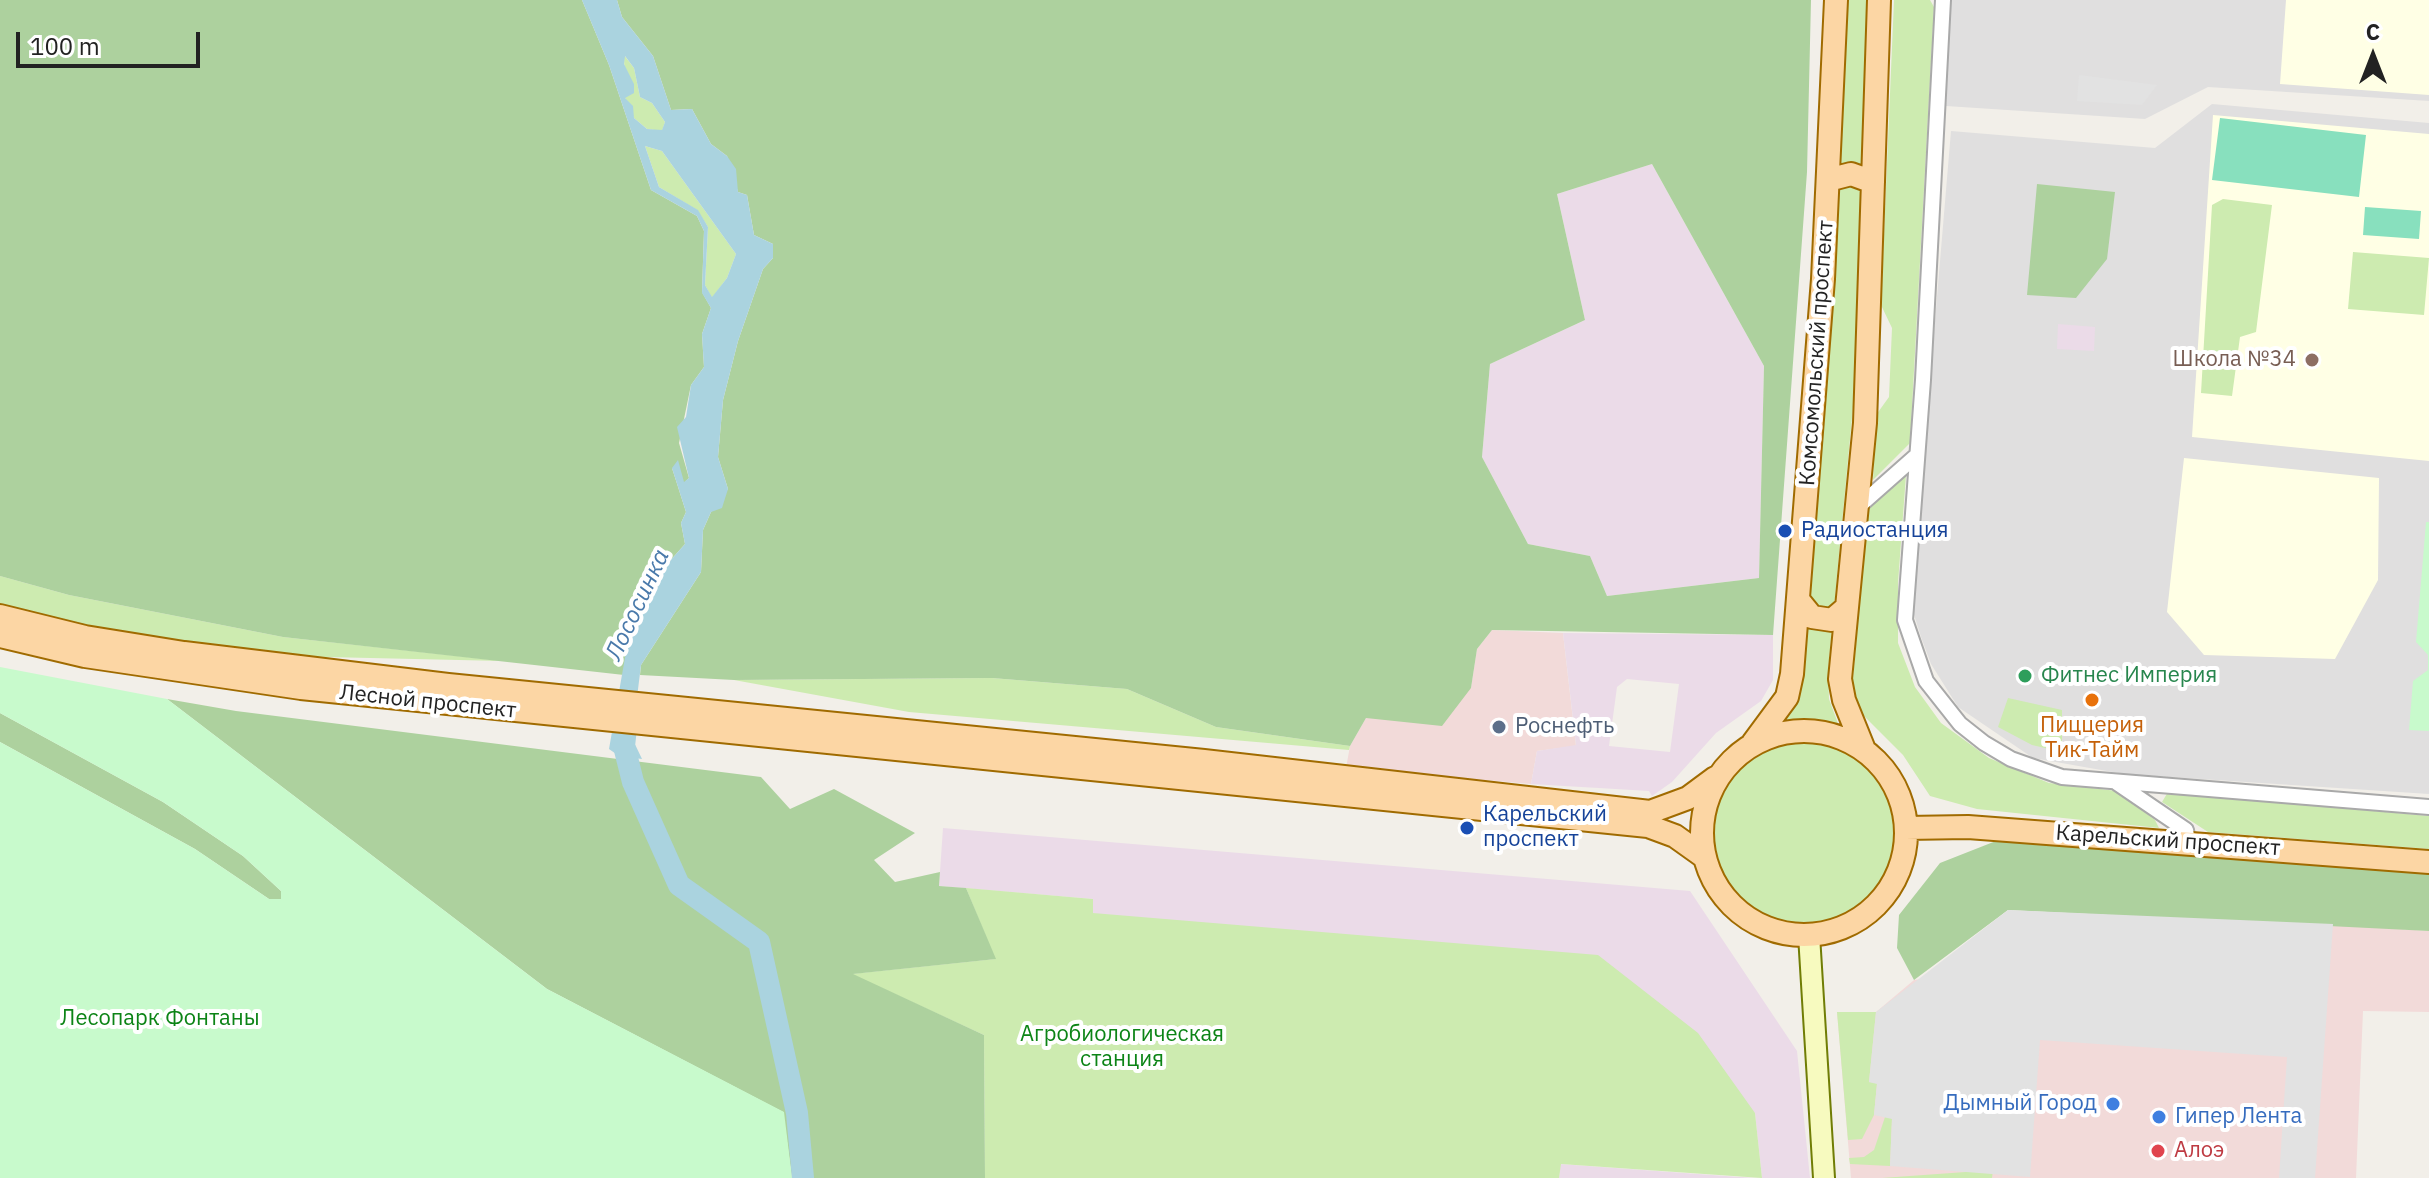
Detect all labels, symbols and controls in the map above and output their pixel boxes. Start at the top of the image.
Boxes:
scale bar [20,16,204,66]
north arrow [2333,16,2413,96]
text: С [2366,17,2380,46]
text: 100 m [30,30,100,62]
street label: Комсомольский проспект [1795,219,1839,487]
place label: Школа №34 [2173,347,2296,373]
marker: Школа №34 [2303,351,2321,369]
place label: Радиостанция [1801,518,1949,544]
marker: Радиостанция [1776,522,1794,540]
water label: Лососинка [600,545,676,665]
place label: Фитнес Империя [2041,663,2217,689]
marker: Фитнес Империя [2016,667,2034,685]
street label: Лесной проспект [338,680,518,724]
marker: Пиццерия Тик-Тайм [2083,691,2101,709]
place label: Пиццерия Тик-Тайм [2040,713,2144,764]
place label: Роснефть [1515,714,1614,740]
marker: Роснефть [1490,718,1508,736]
place label: Карельский проспект [1483,802,1607,854]
marker: Карельский проспект [1458,819,1476,837]
street label: Карельский проспект [2055,820,2281,862]
park label: Лесопарк Фонтаны [60,1006,260,1032]
park label: Агробиологическая станция [1020,1022,1224,1074]
place label: Дымный Город [1944,1091,2097,1117]
marker: Дымный Город [2104,1095,2122,1113]
place label: Гипер Лента [2175,1104,2302,1130]
marker: Гипер Лента [2150,1108,2168,1126]
place label: Алоэ [2174,1138,2224,1164]
marker: Алоэ [2149,1142,2167,1160]

